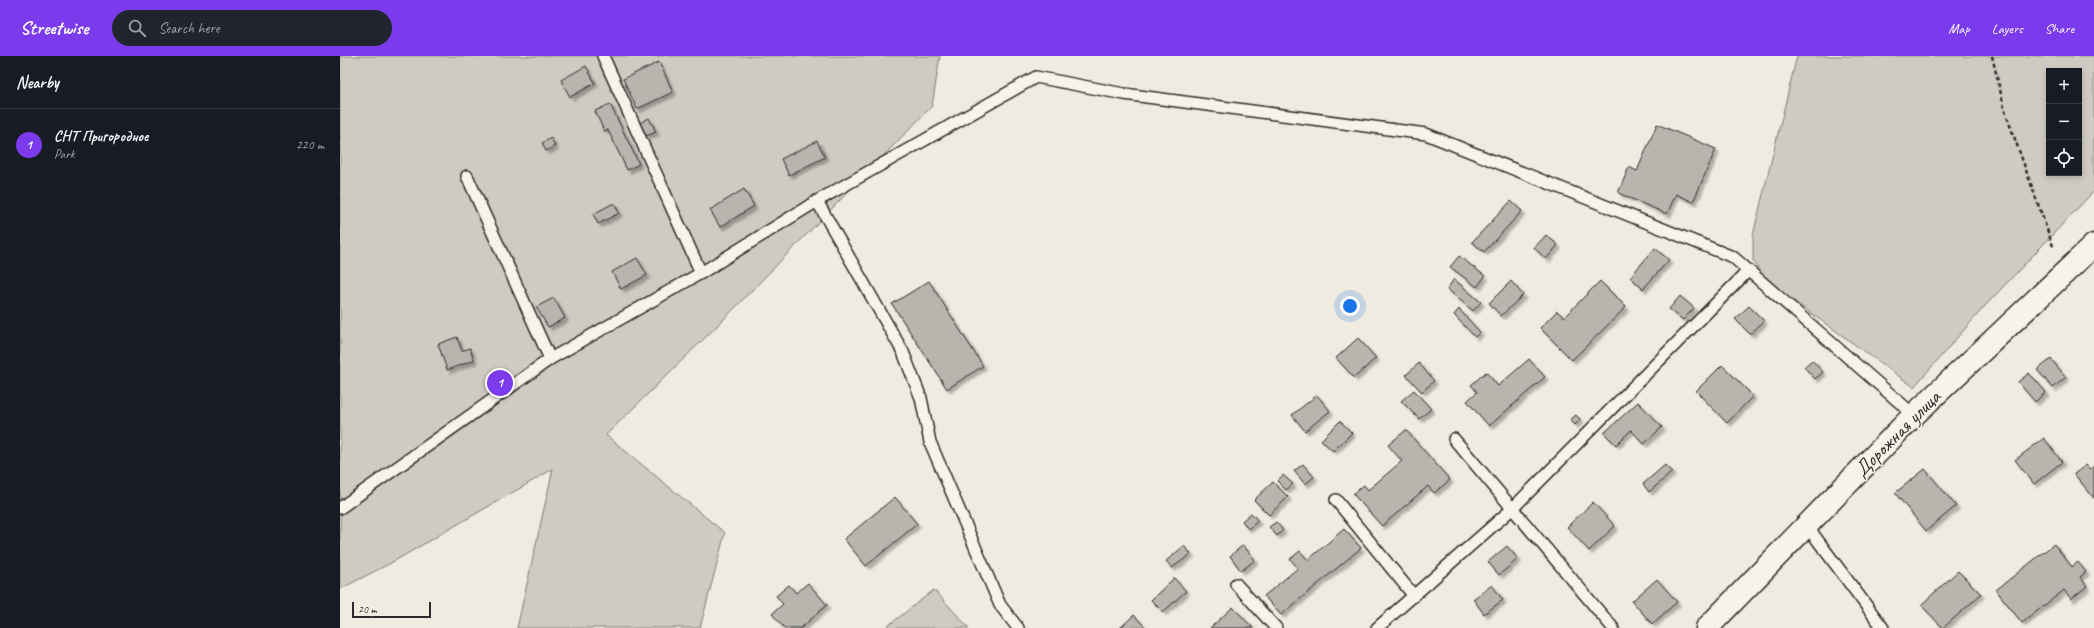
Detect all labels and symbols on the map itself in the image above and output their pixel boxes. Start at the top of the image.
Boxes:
your location [1340,296,1360,316]
pin: 1 [487,368,513,398]
street label: Дорожная улица [1849,384,1947,482]
scale bar [352,600,431,619]

